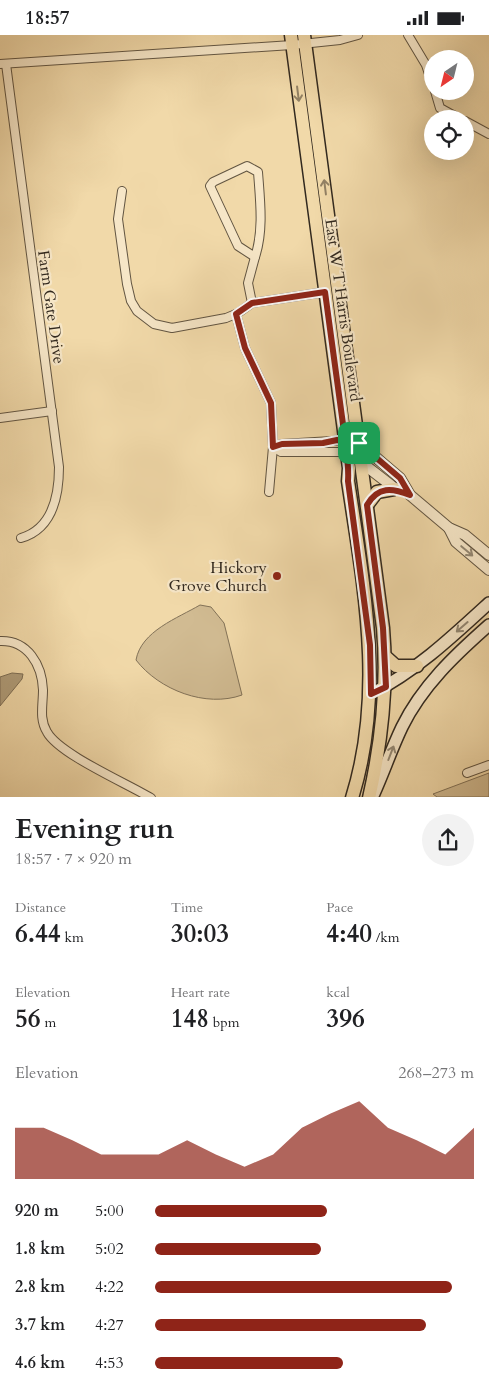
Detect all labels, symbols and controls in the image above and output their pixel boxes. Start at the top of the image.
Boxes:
text: 18:57 [25,5,69,31]
north arrow [424,50,474,100]
map controls [424,50,474,160]
one-way arrow [294,85,304,101]
button: locate [424,110,474,160]
one-way arrow [319,179,329,195]
street label: East W T Harris Boulevard [319,217,367,404]
street label: Farm Gate Drive [32,249,70,365]
pin [338,422,380,464]
icon: arrive [345,429,373,457]
one-way arrow [460,545,473,557]
place label: Hickory Grove Church [168,557,268,597]
marker: Hickory Grove Church [271,570,283,582]
one-way arrow [456,622,469,633]
one-way arrow [387,746,397,761]
text: Evening run [15,810,174,848]
button: share [422,814,474,866]
text: 18:57 · 7 × 920 m [15,848,132,870]
text: Distance [15,898,66,917]
text: Time [171,898,203,917]
text: Pace [326,898,353,917]
text: 6.44 [15,917,61,951]
text: 30:03 [171,917,229,951]
text: 4:40 [326,917,372,951]
text: km [61,928,84,947]
text: /km [372,928,400,947]
text: Elevation [15,983,71,1002]
text: Heart rate [171,983,230,1002]
text: kcal [326,983,350,1002]
text: 56 [15,1002,41,1036]
text: 148 [171,1002,209,1036]
text: 396 [326,1002,365,1036]
text: m [41,1013,56,1032]
text: bpm [209,1013,240,1032]
text: Elevation [15,1062,79,1084]
text: 268–273 m [398,1062,474,1084]
text: 920 m [15,1200,59,1222]
text: 5:00 [95,1200,124,1222]
text: 1.8 km [15,1238,65,1260]
text: 5:02 [95,1238,124,1260]
text: 2.8 km [15,1276,65,1298]
text: 4:22 [95,1276,124,1298]
text: 3.7 km [15,1314,65,1336]
text: 4:27 [95,1314,124,1336]
text: 4.6 km [15,1352,65,1374]
text: 4:53 [95,1352,124,1374]

